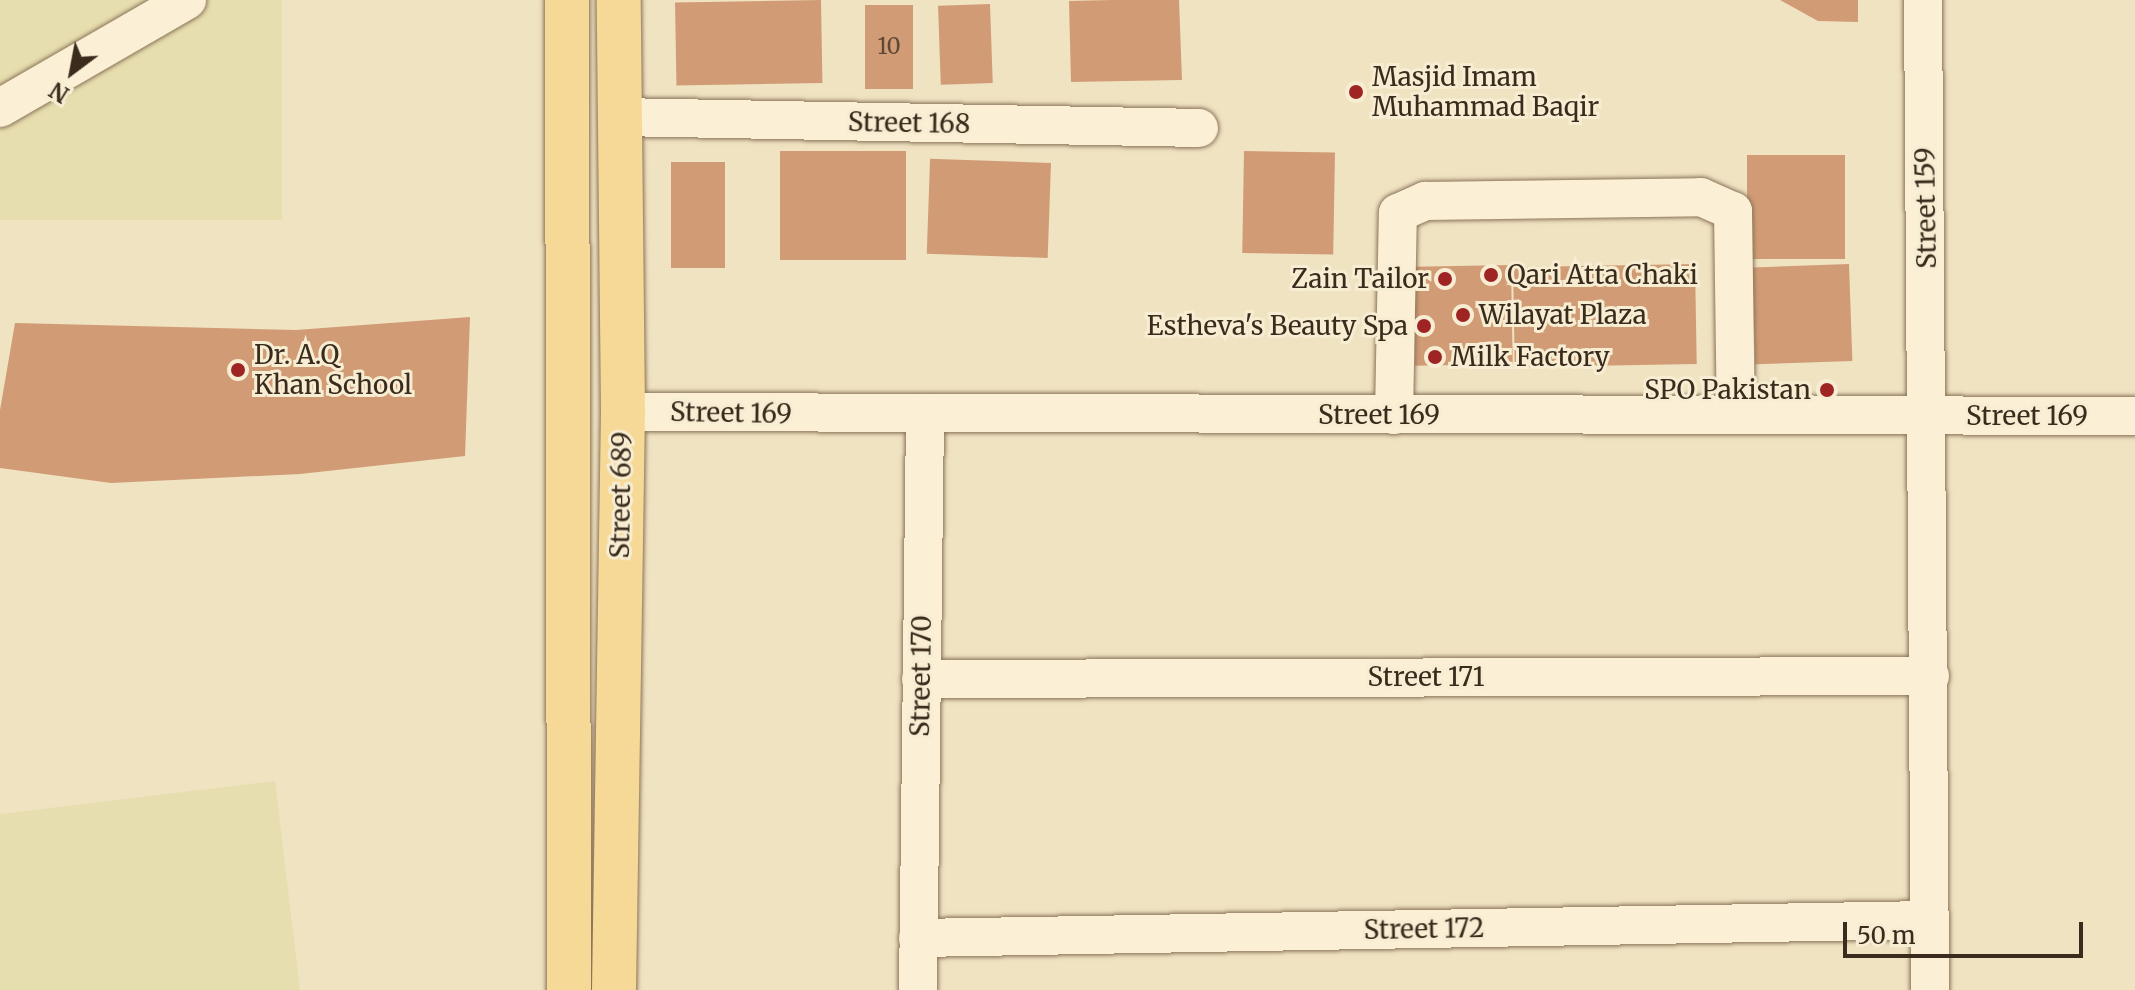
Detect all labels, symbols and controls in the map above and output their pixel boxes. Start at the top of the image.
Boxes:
north arrow [32,32,112,112]
house number: 10 [877,34,901,60]
place label: Masjid Imam Muhammad Baqir [1372,61,1599,122]
text: N [44,76,74,109]
marker: Masjid Imam Muhammad Baqir [1347,83,1365,101]
street label: Street 168 [848,106,970,140]
street label: Street 159 [1909,147,1943,269]
place label: Qari Atta Chaki [1507,259,1698,291]
place label: Zain Tailor [1291,263,1429,295]
marker: Qari Atta Chaki [1482,266,1500,284]
marker: Zain Tailor [1436,270,1454,288]
place label: Wilayat Plaza [1479,299,1647,331]
marker: Wilayat Plaza [1454,306,1472,324]
place label: Estheva's Beauty Spa [1147,310,1408,342]
marker: Estheva's Beauty Spa [1415,317,1433,335]
place label: Dr. A.Q Khan School [254,339,412,400]
place label: Milk Factory [1451,341,1610,373]
marker: Milk Factory [1426,348,1444,366]
marker: Dr. A.Q Khan School [229,361,247,379]
place label: SPO Pakistan [1644,374,1811,406]
marker: SPO Pakistan [1818,381,1836,399]
street label: Street 169 [670,396,792,430]
street label: Street 169 [1318,399,1440,431]
street label: Street 169 [1966,400,2088,432]
street label: Street 689 [604,431,638,559]
street label: Street 170 [904,615,938,737]
street label: Street 171 [1368,661,1484,693]
scale bar [1847,906,2087,956]
street label: Street 172 [1363,912,1485,946]
text: 50 m [1857,920,1916,951]

